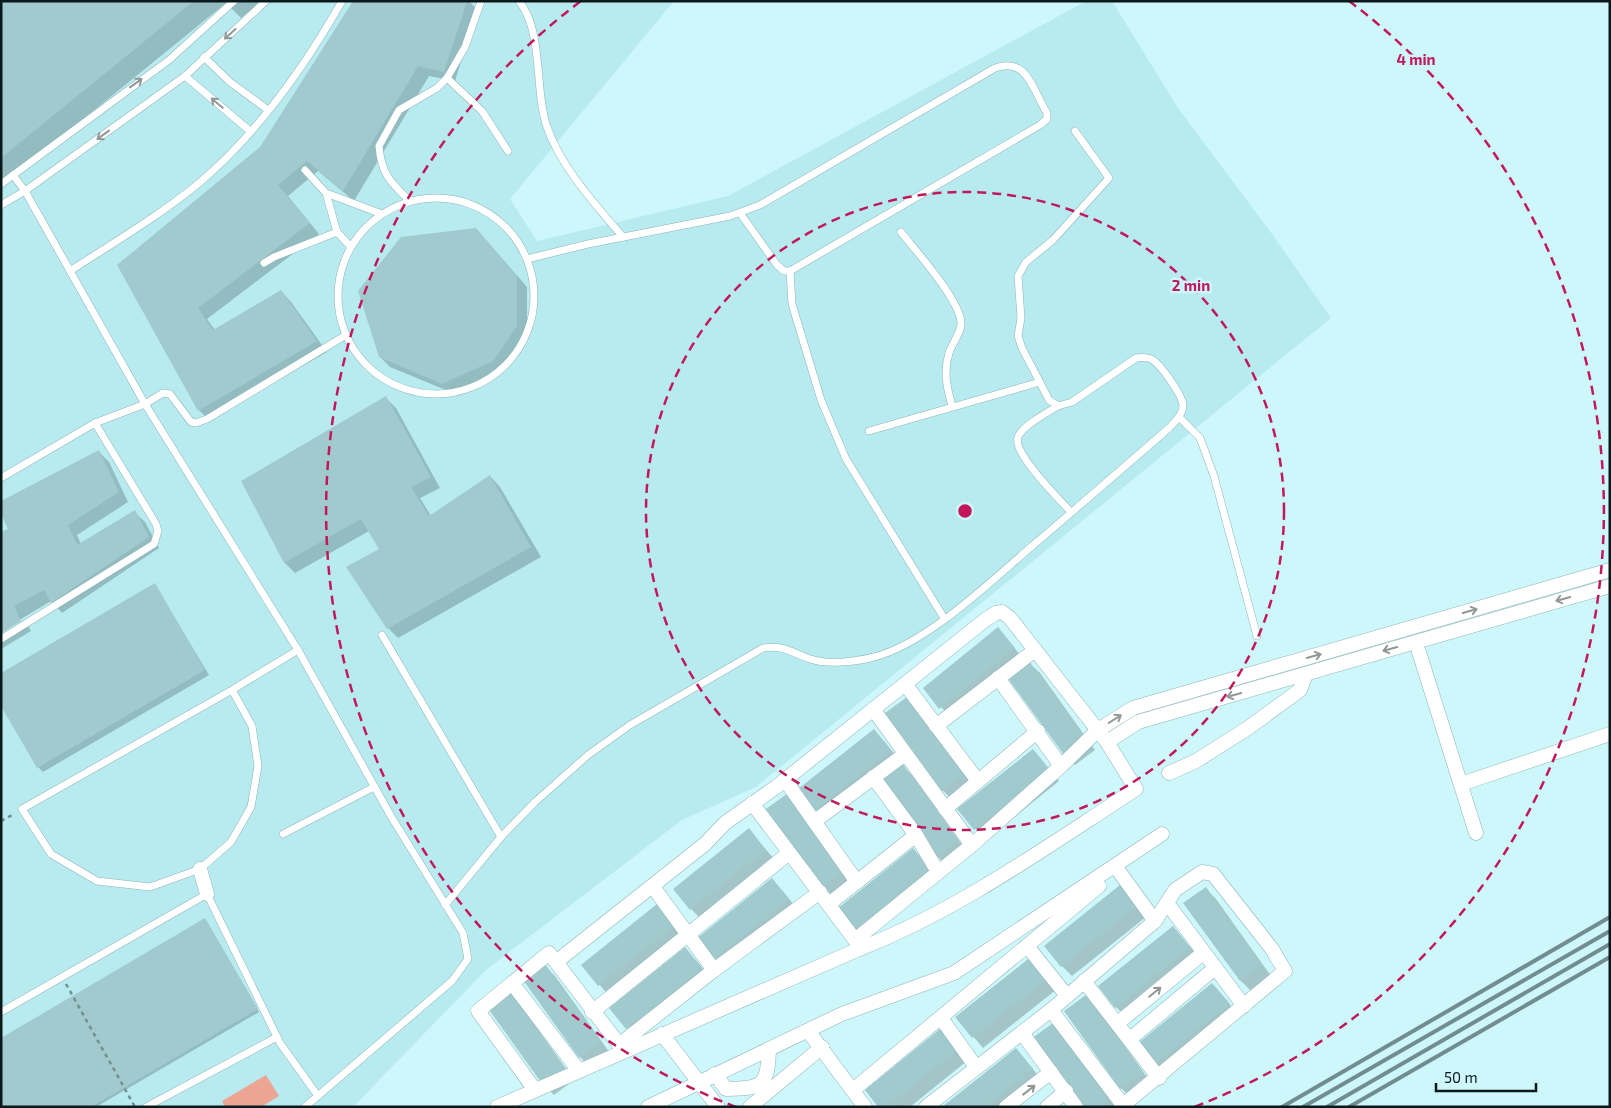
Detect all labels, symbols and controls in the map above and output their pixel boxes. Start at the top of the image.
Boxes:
one-way arrow [223,28,236,40]
text: 4 min [1396,50,1436,68]
one-way arrow [129,78,143,89]
one-way arrow [211,98,224,109]
one-way arrow [96,130,110,140]
text: 2 min [1172,276,1210,294]
centre of rings [956,502,974,520]
one-way arrow [1555,595,1571,605]
one-way arrow [1462,605,1478,615]
one-way arrow [1382,645,1398,655]
one-way arrow [1305,651,1321,660]
one-way arrow [1226,690,1242,700]
one-way arrow [1108,714,1122,724]
one-way arrow [1148,987,1161,998]
scale bar [1436,1060,1536,1092]
text: 50 m [1444,1068,1478,1086]
one-way arrow [1022,1084,1035,1095]

